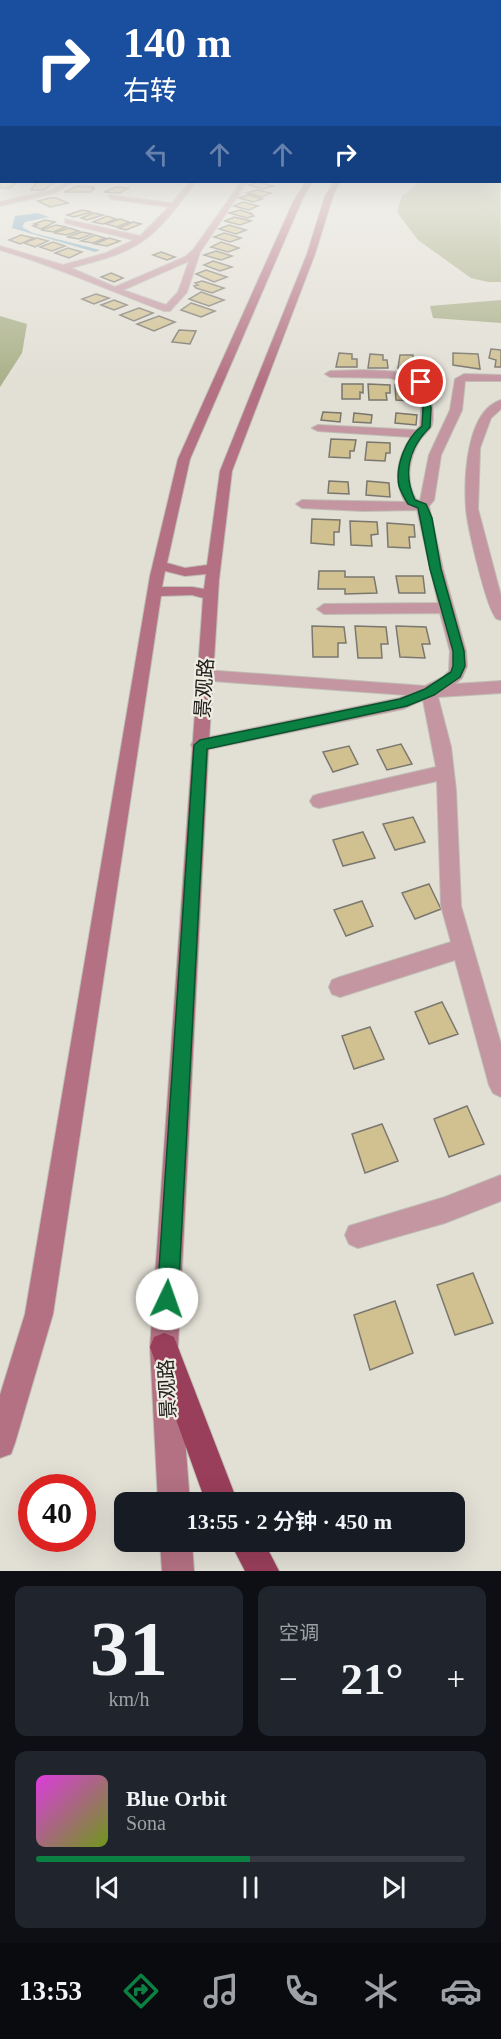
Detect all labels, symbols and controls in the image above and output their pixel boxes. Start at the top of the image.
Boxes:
text: 140 m [123,20,232,66]
icon: right [24,24,102,102]
text: 右转 [123,76,177,106]
icon: left [140,138,173,171]
icon: ahead [203,138,236,171]
icon: ahead [266,138,299,171]
icon: right [329,138,362,171]
pin [395,356,446,407]
icon: arrive [404,365,437,398]
street label: 景观路 [191,657,217,719]
position arrow [135,1267,199,1331]
street label: 景观路 [154,1358,180,1420]
speed limit sign: 40 [18,1474,96,1552]
text: 13:55 · 2 分钟 · 450 m [187,1509,392,1534]
text: 31 [90,1605,168,1692]
text: 空调 [279,1622,319,1644]
text: 21° [341,1654,404,1704]
text: − [279,1661,298,1697]
text: + [446,1661,465,1697]
text: km/h [108,1688,150,1710]
text: Blue Orbit [126,1786,227,1811]
text: Sona [126,1812,166,1834]
icon: previous [91,1871,124,1904]
icon: pause [234,1871,267,1904]
icon: next [377,1871,410,1904]
icon: directions [120,1970,162,2012]
icon: music [200,1970,242,2012]
icon: phone [280,1970,322,2012]
icon: climate [360,1970,402,2012]
icon: car [440,1970,482,2012]
text: 13:53 [19,1976,82,2006]

